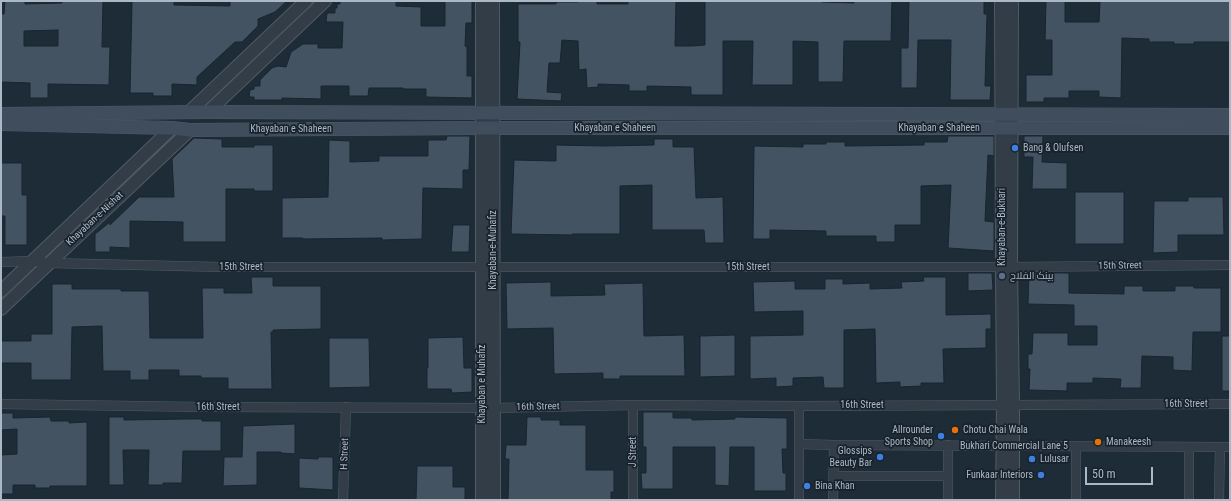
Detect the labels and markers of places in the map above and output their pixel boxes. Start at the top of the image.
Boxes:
place label: Bang & Olufsen [1023,142,1083,154]
marker: Bang & Olufsen [1010,143,1020,153]
place label: بینک الفلاح [1010,270,1053,282]
marker: بینک الفلاح [997,271,1007,281]
place label: Allrounder Sports Shop [885,424,933,448]
place label: Chotu Chai Wala [963,424,1028,436]
marker: Chotu Chai Wala [950,425,960,435]
marker: Allrounder Sports Shop [936,431,946,441]
place label: Manakeesh [1106,436,1151,448]
marker: Manakeesh [1093,437,1103,447]
place label: Glossips Beauty Bar [830,445,872,468]
marker: Glossips Beauty Bar [875,452,885,462]
place label: Lulusar [1040,453,1069,465]
marker: Lulusar [1027,454,1037,464]
place label: Funkaar Interiors [966,469,1033,481]
marker: Funkaar Interiors [1036,470,1046,480]
place label: Bina Khan [815,480,855,492]
marker: Bina Khan [802,481,812,491]

